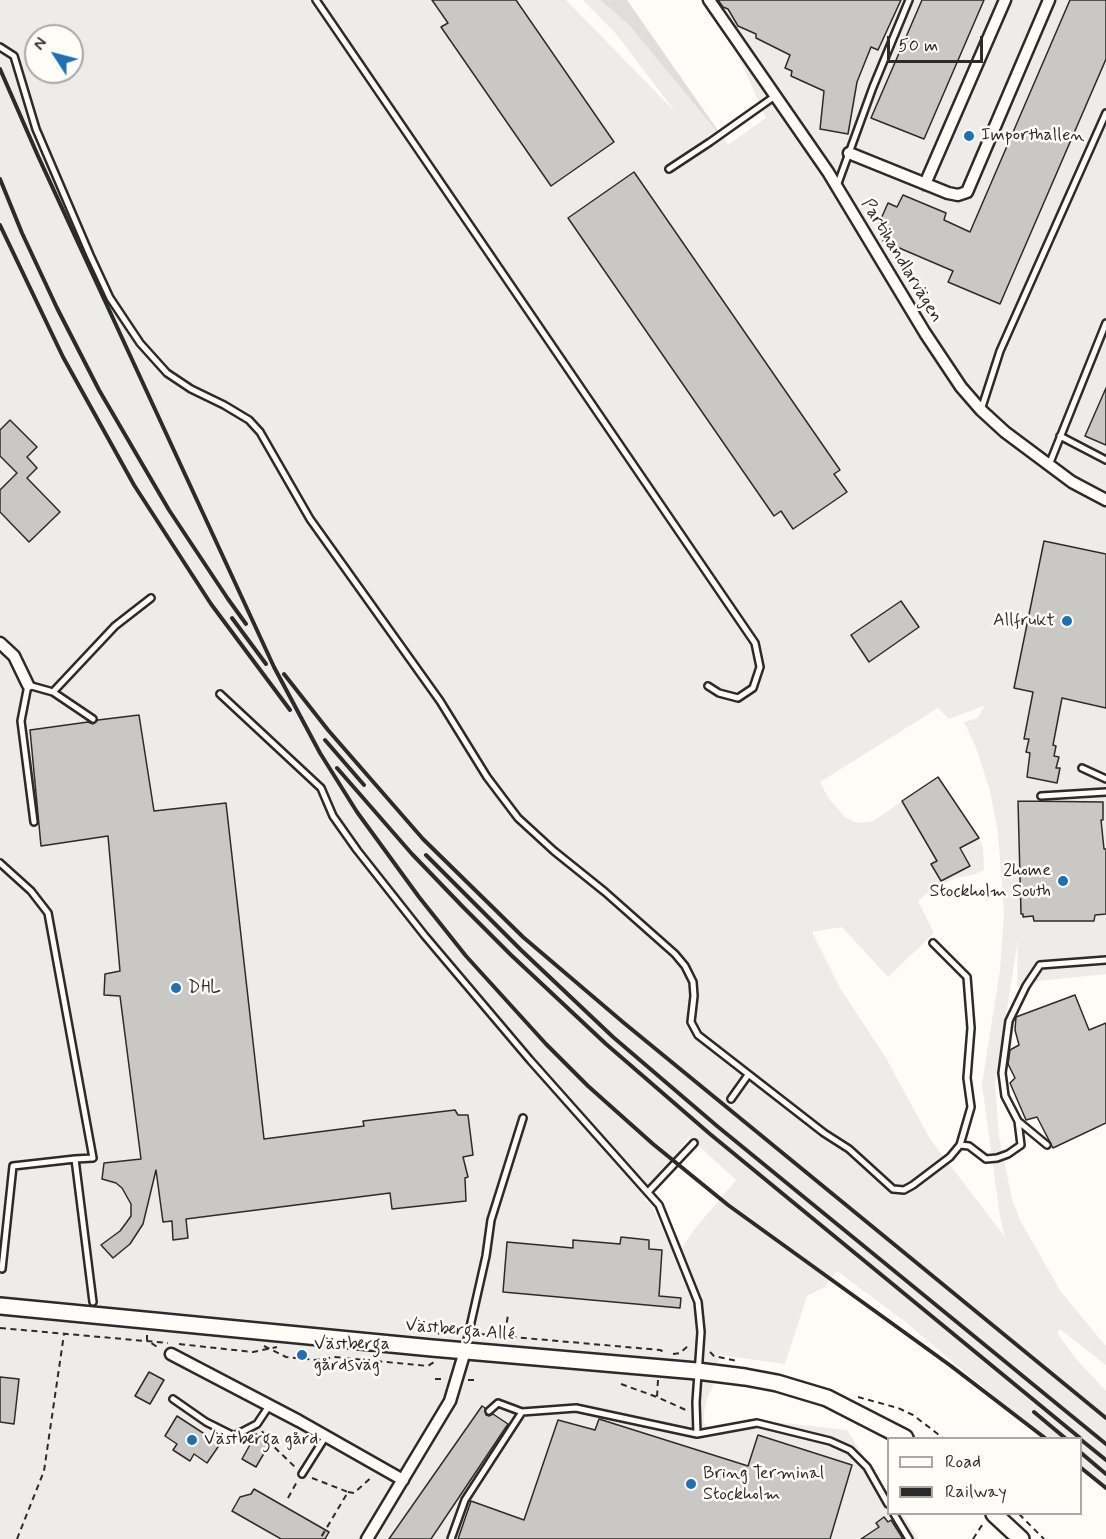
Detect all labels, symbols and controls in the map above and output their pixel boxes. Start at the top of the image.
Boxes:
north arrow [24,24,84,84]
scale bar [890,24,986,62]
text: N [29,34,52,55]
text: 50 m [898,34,938,58]
place label: Importhallen [981,125,1084,147]
marker: Importhallen [962,129,976,143]
street label: Partihandlarvägen [856,195,946,327]
place label: Allfrukt [993,610,1055,632]
marker: Allfrukt [1060,614,1074,628]
place label: 2home Stockholm South [930,860,1051,902]
marker: 2home Stockholm South [1056,874,1070,888]
place label: DHL [188,977,221,999]
marker: DHL [169,981,183,995]
street label: Västberga Allé [405,1315,515,1347]
place label: Västberga gårdsväg [314,1334,390,1376]
marker: Västberga gårdsväg [295,1348,309,1362]
place label: Västberga gård [204,1429,318,1451]
marker: Västberga gård [185,1433,199,1447]
legend [887,1437,1082,1515]
text: Road [945,1450,981,1474]
place label: Bring Terminal Stockholm [703,1463,824,1506]
marker: Bring Terminal Stockholm [684,1477,698,1491]
text: Railway [945,1480,1007,1504]

